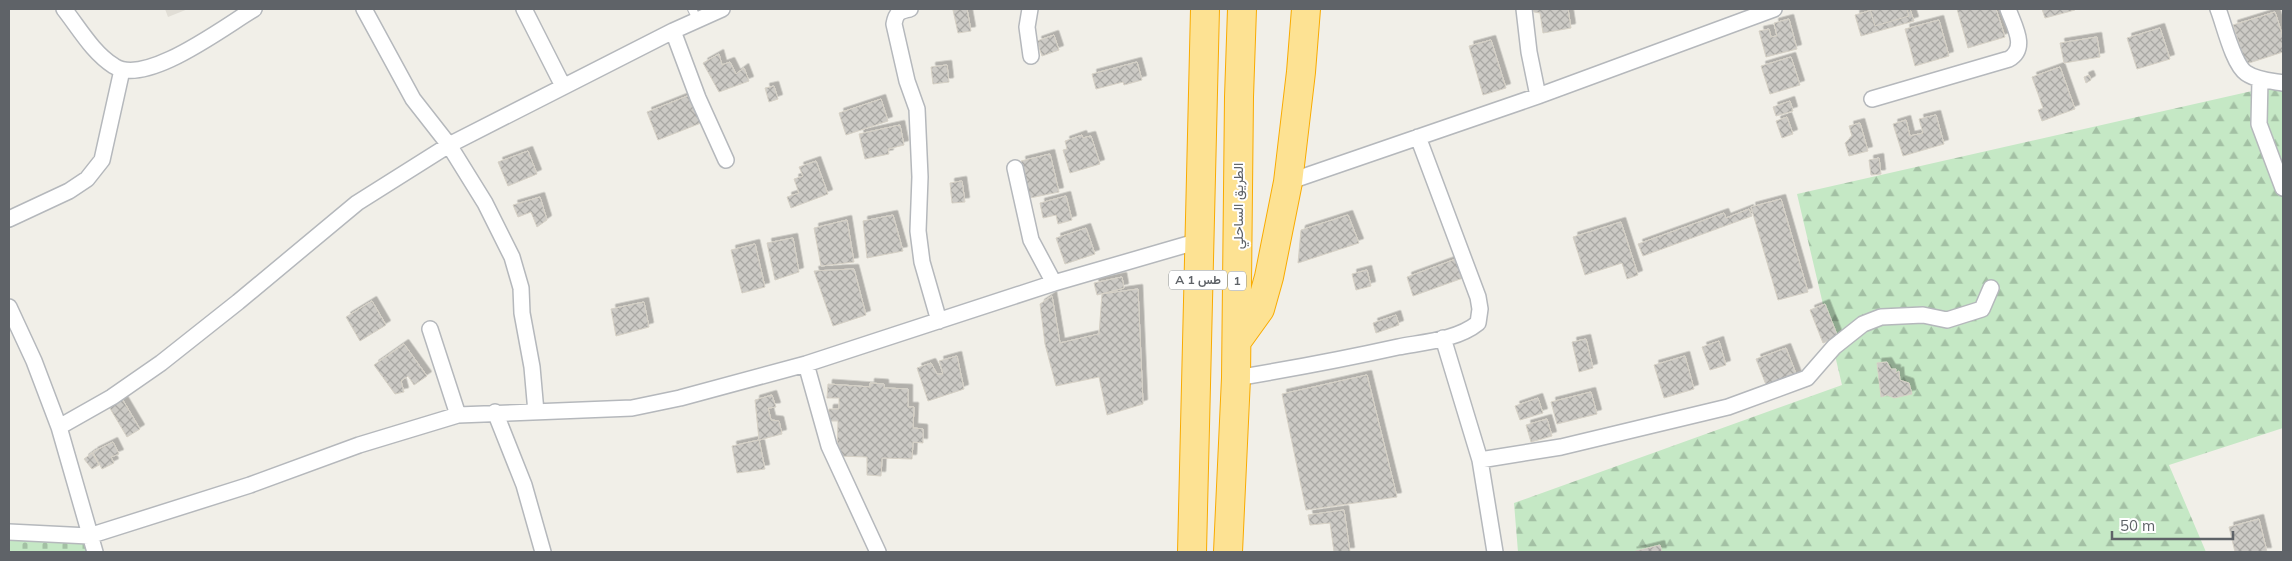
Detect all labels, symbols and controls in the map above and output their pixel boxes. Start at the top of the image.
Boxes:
street label: الطريق الساحلي [1229,163,1250,249]
road number: A 1 طس [1169,270,1227,290]
road number: 1 [1228,272,1246,290]
scale bar [2112,508,2233,540]
text: 50 m [2120,516,2155,535]

